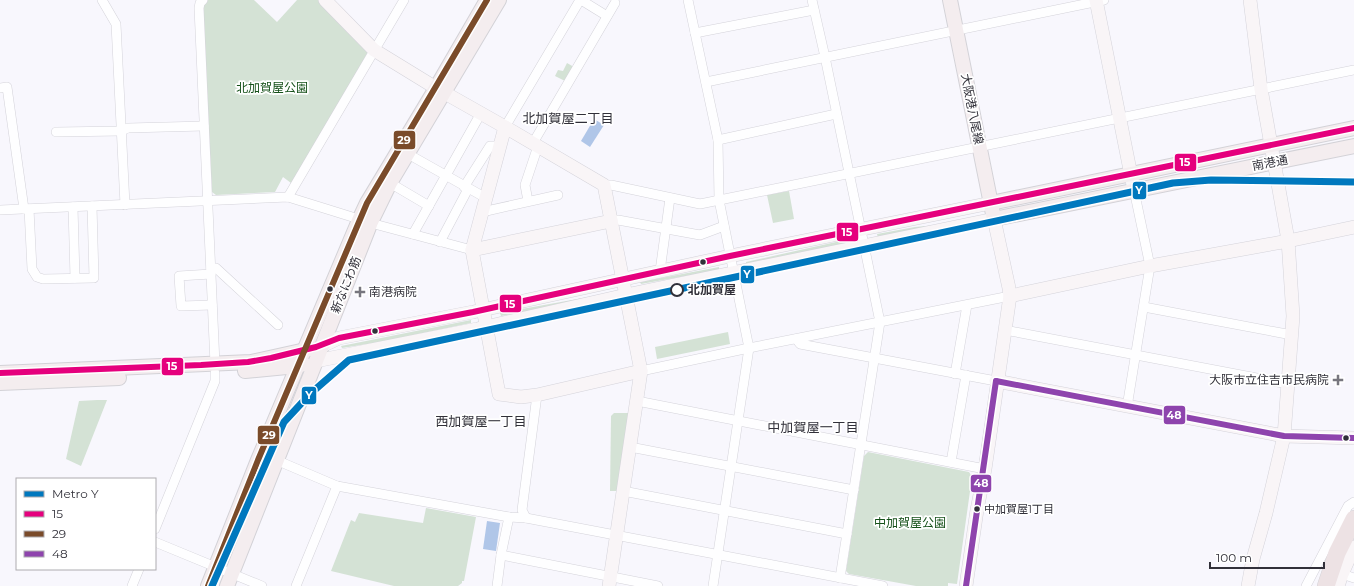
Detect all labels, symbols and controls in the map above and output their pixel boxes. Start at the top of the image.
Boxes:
street label: 大阪港八尾線 [958,72,987,146]
park label: 北加賀屋公園 [236,80,308,95]
district label: 北加賀屋二丁目 [522,110,614,126]
line badge: 29 [393,130,416,150]
text: 29 [397,133,411,147]
street label: 南港通 [1251,152,1289,173]
line badge: 15 [1174,153,1197,172]
text: 15 [1180,155,1191,169]
line badge: Y [1132,181,1147,200]
text: Y [1134,183,1143,197]
line badge: 15 [836,222,859,242]
text: 15 [842,225,853,239]
street label: 新なにわ筋 [327,254,364,315]
unlabelled marker [698,257,708,267]
line badge: Y [740,265,755,284]
text: Y [742,267,751,281]
place label: 北加賀屋 [688,282,736,297]
marker: 北加賀屋 [670,283,684,297]
unlabelled marker [325,284,335,294]
place label: 南港病院 [369,284,417,299]
marker: 南港病院 [354,286,366,298]
line badge: 15 [499,294,522,313]
text: 15 [505,297,516,311]
unlabelled marker [370,326,380,336]
line badge: 15 [161,357,184,376]
text: 15 [167,359,178,373]
place label: 大阪市立住吉市民病院 [1209,372,1329,387]
marker: 大阪市立住吉市民病院 [1332,374,1344,386]
line badge: Y [301,386,317,405]
text: Y [304,388,313,402]
line badge: 48 [1163,405,1186,425]
text: 48 [1167,408,1181,422]
district label: 西加賀屋一丁目 [435,413,527,429]
district label: 中加賀屋一丁目 [767,419,859,435]
line badge: 29 [257,425,280,445]
text: 29 [262,428,276,442]
unlabelled marker [1341,433,1351,443]
line badge: 48 [970,474,992,493]
text: 48 [974,476,988,490]
legend [16,478,156,570]
text: Metro Y [52,486,99,501]
place label: 中加賀屋1丁目 [984,502,1054,516]
marker: 中加賀屋1丁目 [972,504,982,514]
text: 15 [52,506,63,521]
park label: 中加賀屋公園 [874,515,946,530]
text: 29 [52,526,66,541]
scale bar [1210,544,1324,570]
text: 48 [52,546,68,561]
text: 100 m [1216,550,1252,565]

